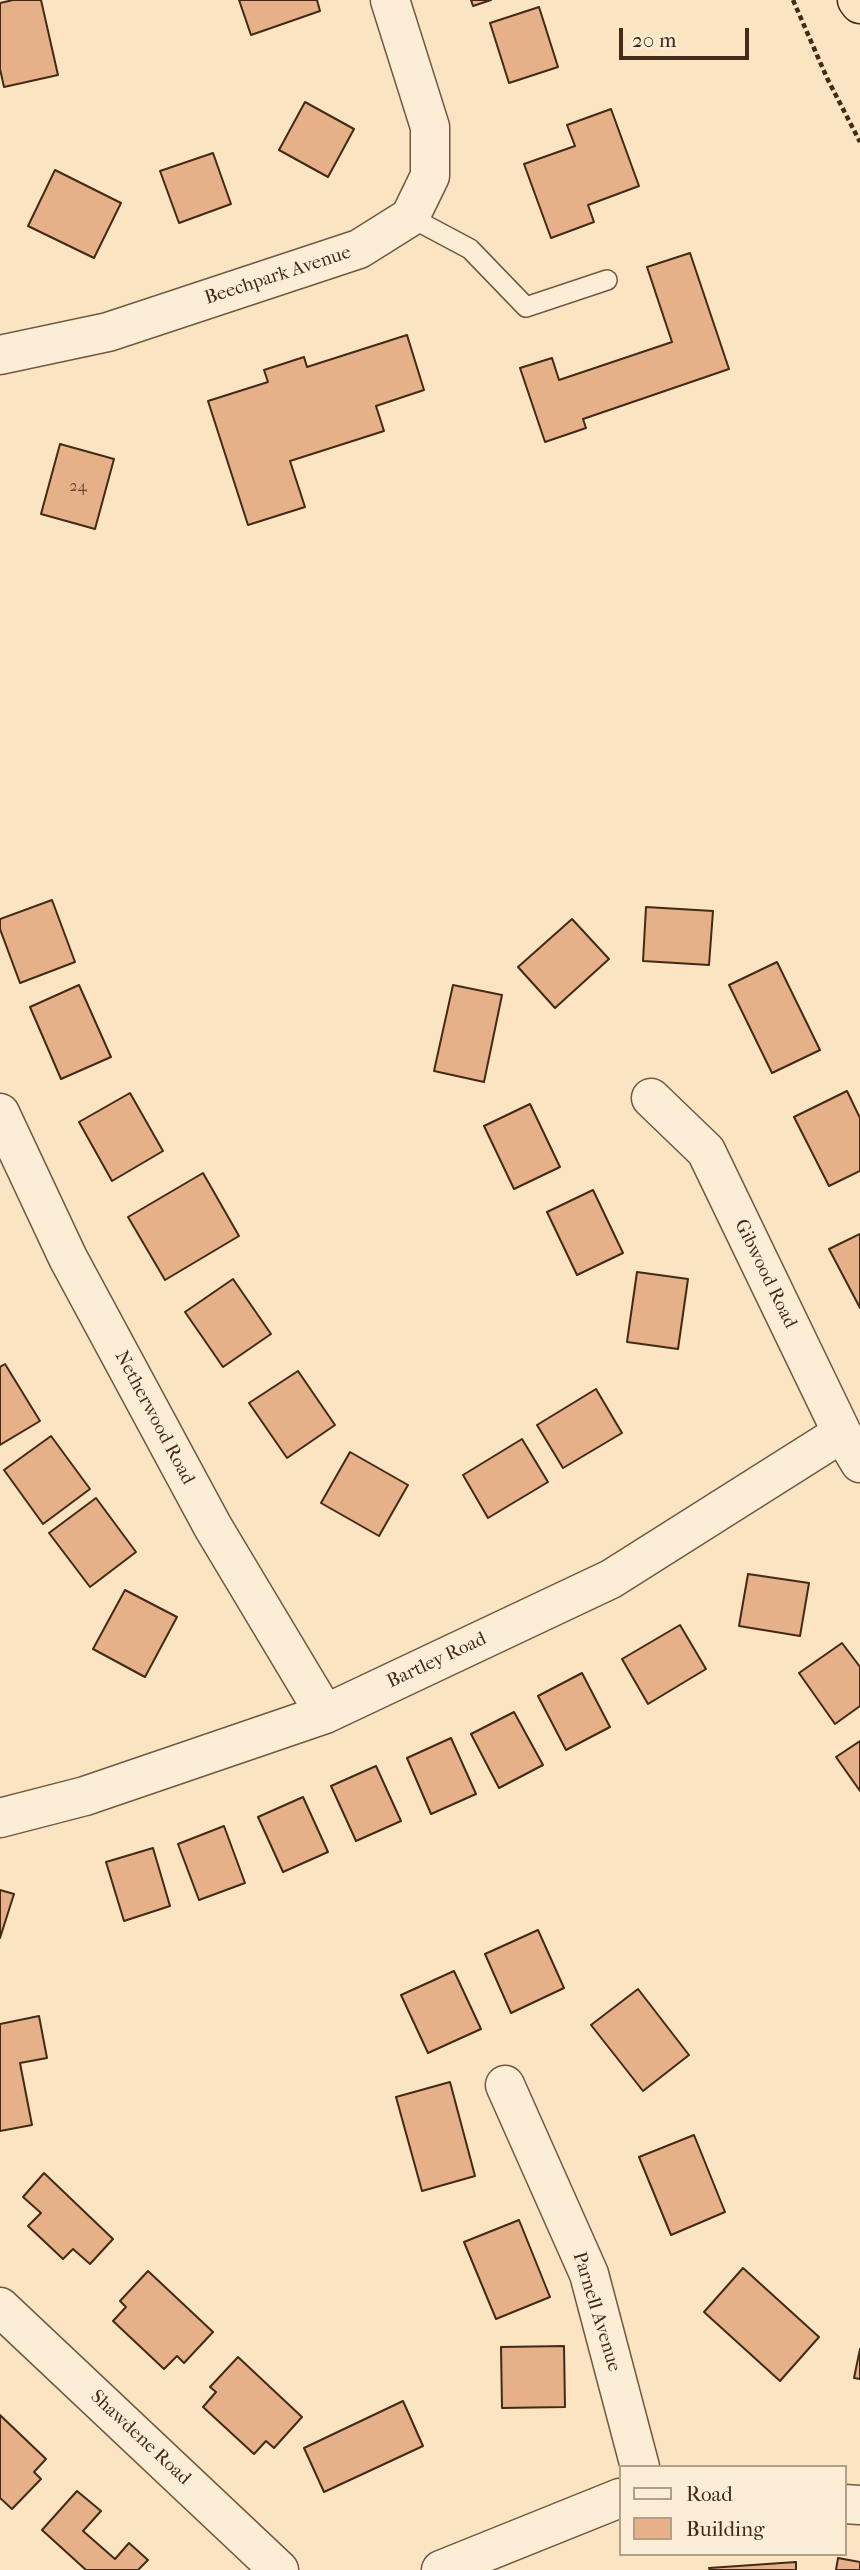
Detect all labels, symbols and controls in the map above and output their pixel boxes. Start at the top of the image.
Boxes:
scale bar [622,14,752,58]
text: 20 m [632,28,676,52]
street label: Beechpark Avenue [202,242,354,310]
house number: 24 [69,477,87,497]
street label: Gibwood Road [729,1216,801,1332]
street label: Netherwood Road [109,1347,199,1489]
street label: Bartley Road [384,1628,490,1694]
street label: Parnell Avenue [567,2249,625,2375]
street label: Shawdene Road [85,2386,195,2490]
legend [618,2465,846,2556]
text: Road [686,2482,733,2506]
text: Building [686,2517,764,2541]

